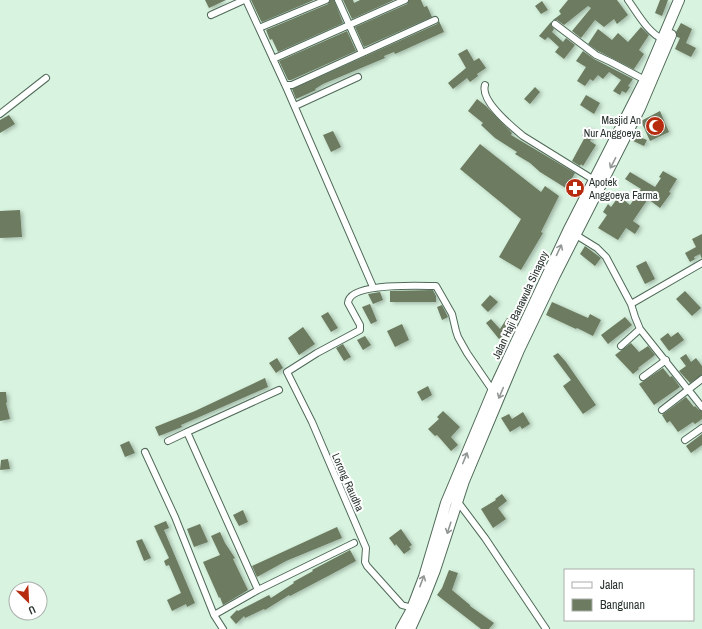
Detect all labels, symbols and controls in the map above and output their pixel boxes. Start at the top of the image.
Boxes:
place label: Masjid An Nur Anggoeya [584,113,641,140]
mosque icon: Masjid An Nur Anggoeya [644,115,666,137]
one-way arrow [609,157,616,169]
place label: Apotek Anggoeya Farma [588,175,658,202]
pharmacy icon: Apotek Anggoeya Farma [564,177,586,199]
one-way arrow [556,245,563,257]
street label: Jalan Haji Banawula Sinapoy [489,248,551,361]
one-way arrow [496,387,504,399]
street label: Lorong Raudha [329,451,367,513]
one-way arrow [461,452,469,464]
one-way arrow [445,521,452,534]
legend [564,569,694,621]
one-way arrow [419,575,427,587]
text: Jalan [600,577,624,593]
north arrow [8,581,48,621]
text: Bangunan [600,597,645,613]
text: U [26,602,38,618]

